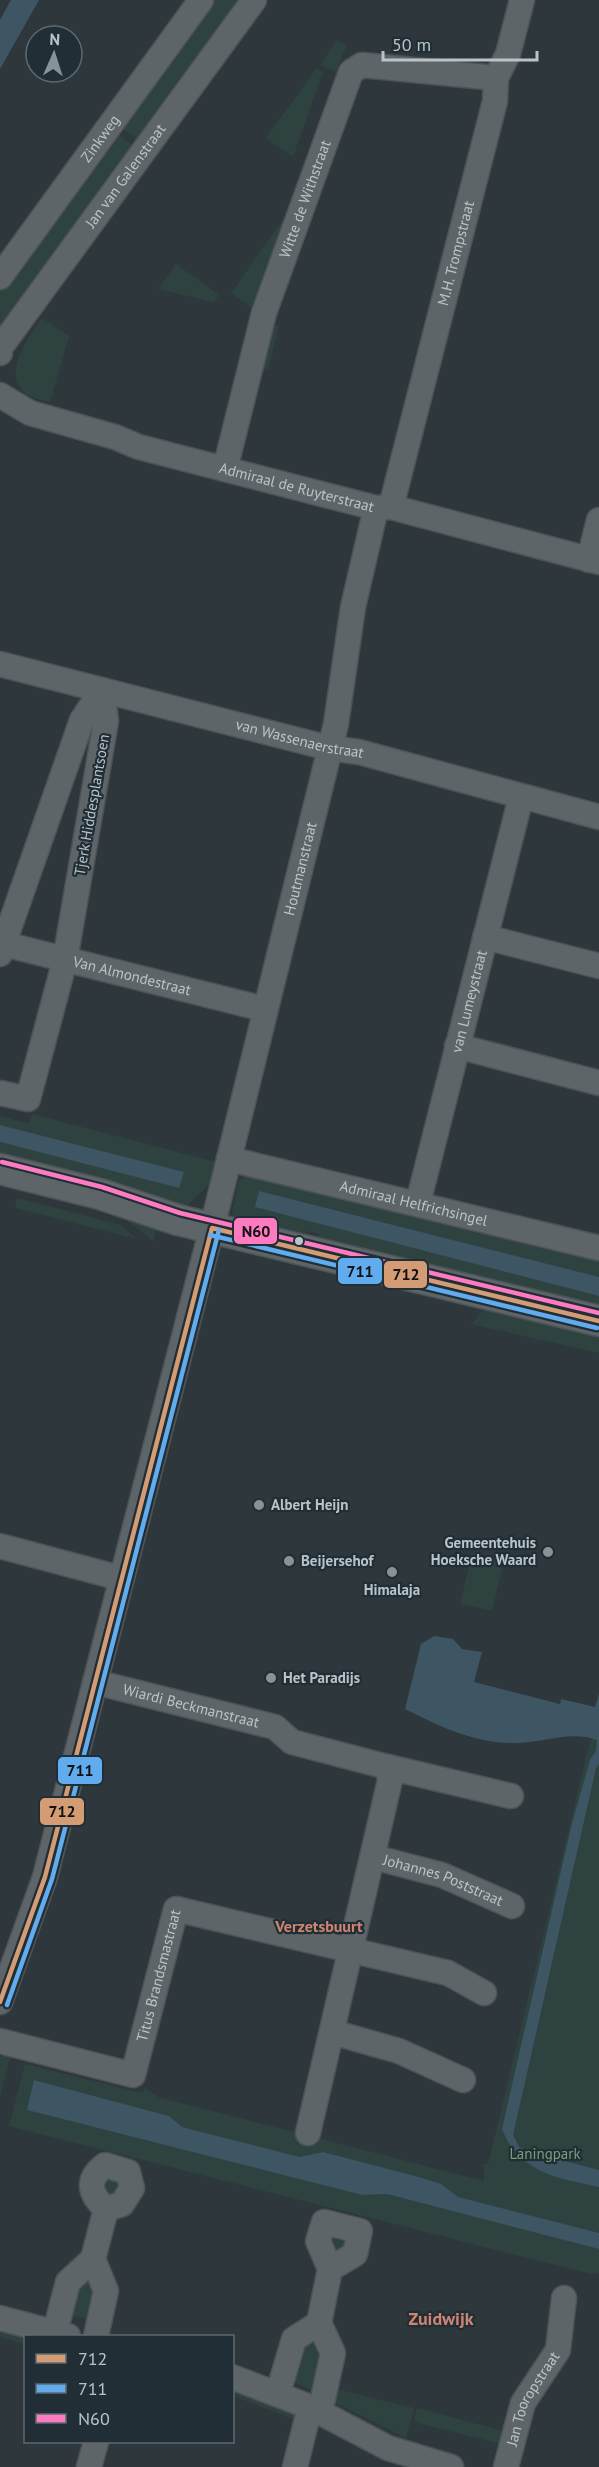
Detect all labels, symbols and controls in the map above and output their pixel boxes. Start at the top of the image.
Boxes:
north arrow [24,24,84,84]
scale bar [383,24,538,62]
text: N [49,29,61,49]
text: 50 m [392,33,431,56]
street label: Zinkweg [76,111,124,166]
street label: Jan van Galenstraat [80,120,169,232]
street label: Witte de Withstraat [275,137,335,260]
street label: M.H. Trompstraat [433,199,478,308]
street label: Admiraal de Ruyterstraat [217,458,376,516]
street label: van Wassenaerstraat [234,715,366,762]
street label: Tjerk Hiddesplantsoen [70,733,113,877]
street label: Houtmanstraat [279,820,321,917]
street label: van Lumeystraat [446,948,491,1055]
street label: Van Almondestraat [70,951,193,999]
street label: Admiraal Helfrichsingel [338,1176,490,1230]
line badge: N60 [233,1217,278,1245]
text: N60 [242,1221,270,1241]
unlabelled marker [293,1235,305,1247]
line badge: 711 [337,1257,383,1285]
line badge: 712 [383,1260,428,1289]
text: 711 [346,1261,374,1281]
text: 712 [392,1264,420,1284]
place label: Albert Heijn [271,1495,349,1514]
marker: Albert Heijn [252,1498,266,1512]
place label: Gemeentehuis Hoeksche Waard [431,1533,536,1569]
marker: Gemeentehuis Hoeksche Waard [541,1545,555,1559]
place label: Beijersehof [301,1551,374,1570]
marker: Beijersehof [282,1554,296,1568]
marker: Himalaja [385,1565,399,1579]
place label: Himalaja [364,1580,420,1599]
place label: Het Paradijs [283,1668,360,1687]
marker: Het Paradijs [264,1671,278,1685]
street label: Wiardi Beckmanstraat [121,1679,261,1732]
line badge: 711 [57,1756,103,1785]
text: 711 [66,1760,94,1780]
line badge: 712 [39,1797,85,1826]
text: 712 [48,1801,76,1821]
street label: Johannes Poststraat [380,1850,506,1910]
street label: Titus Brandsmastraat [132,1907,185,2044]
district label: Verzetsbuurt [274,1916,363,1936]
park label: Laningpark [509,2144,581,2163]
district label: Zuidwijk [408,2307,474,2330]
legend [24,2335,234,2443]
text: 712 [78,2347,107,2370]
street label: Jan Tooropstraat [502,2348,563,2449]
text: 711 [78,2377,107,2400]
text: N60 [78,2407,110,2430]

